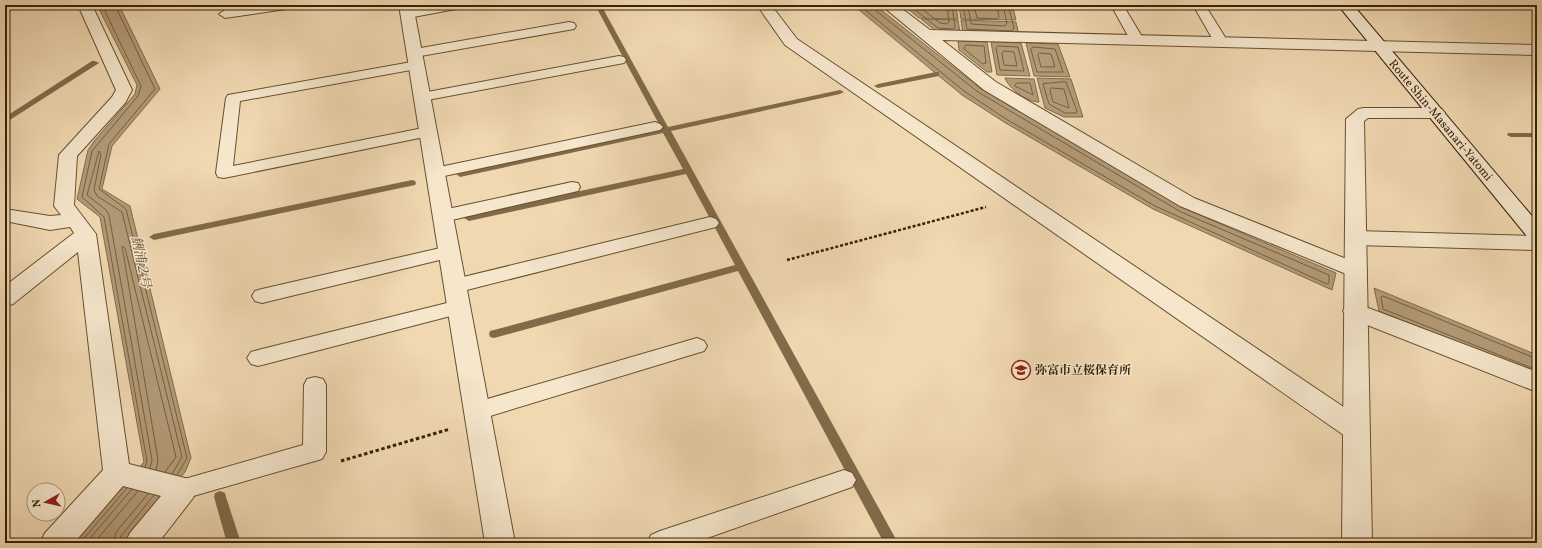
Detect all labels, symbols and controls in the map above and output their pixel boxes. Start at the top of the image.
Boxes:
street label: Route Shin-Masanari-Yatomi [1385,56,1496,185]
water label: 鯏浦２号 [126,235,154,291]
school or university icon: 弥富市立桜保育所 [1010,359,1032,381]
place label: 弥富市立桜保育所 [1035,363,1131,379]
north arrow [26,482,66,522]
text: N [30,498,46,508]

